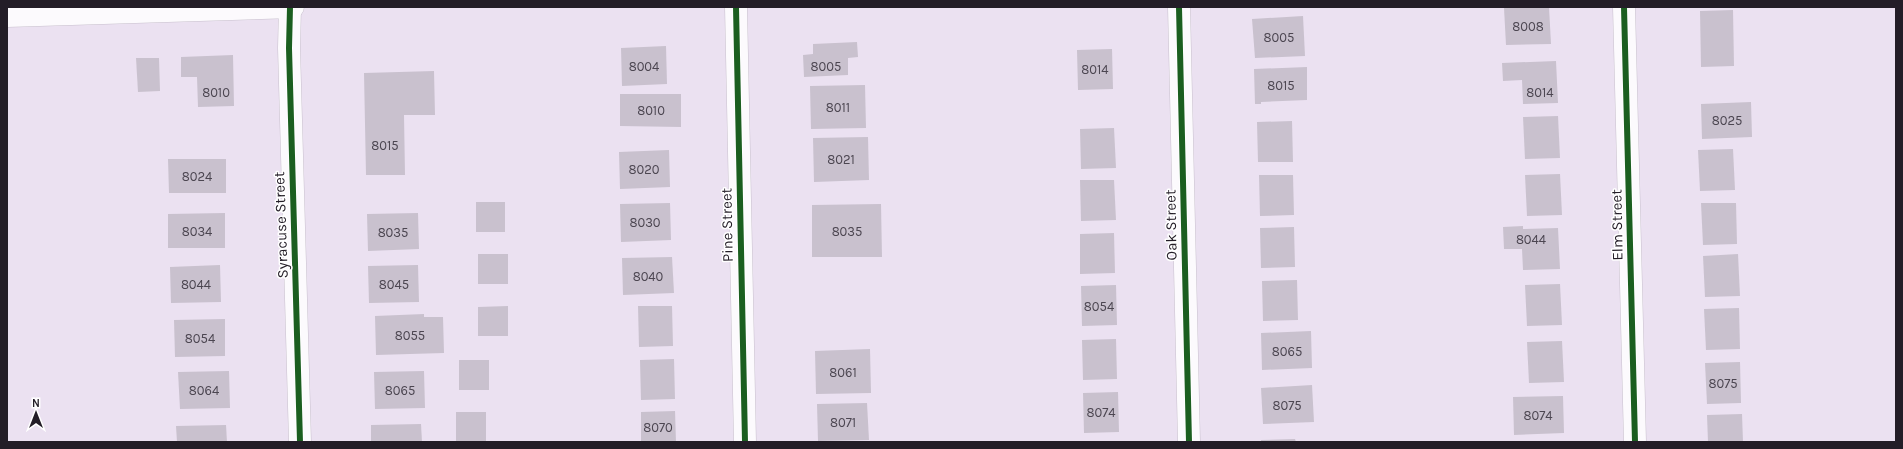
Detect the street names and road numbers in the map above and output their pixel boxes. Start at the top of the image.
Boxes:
street label: Syracuse Street [270,171,292,279]
street label: Pine Street [717,187,737,262]
street label: Oak Street [1161,189,1181,261]
street label: Elm Street [1607,189,1627,261]

